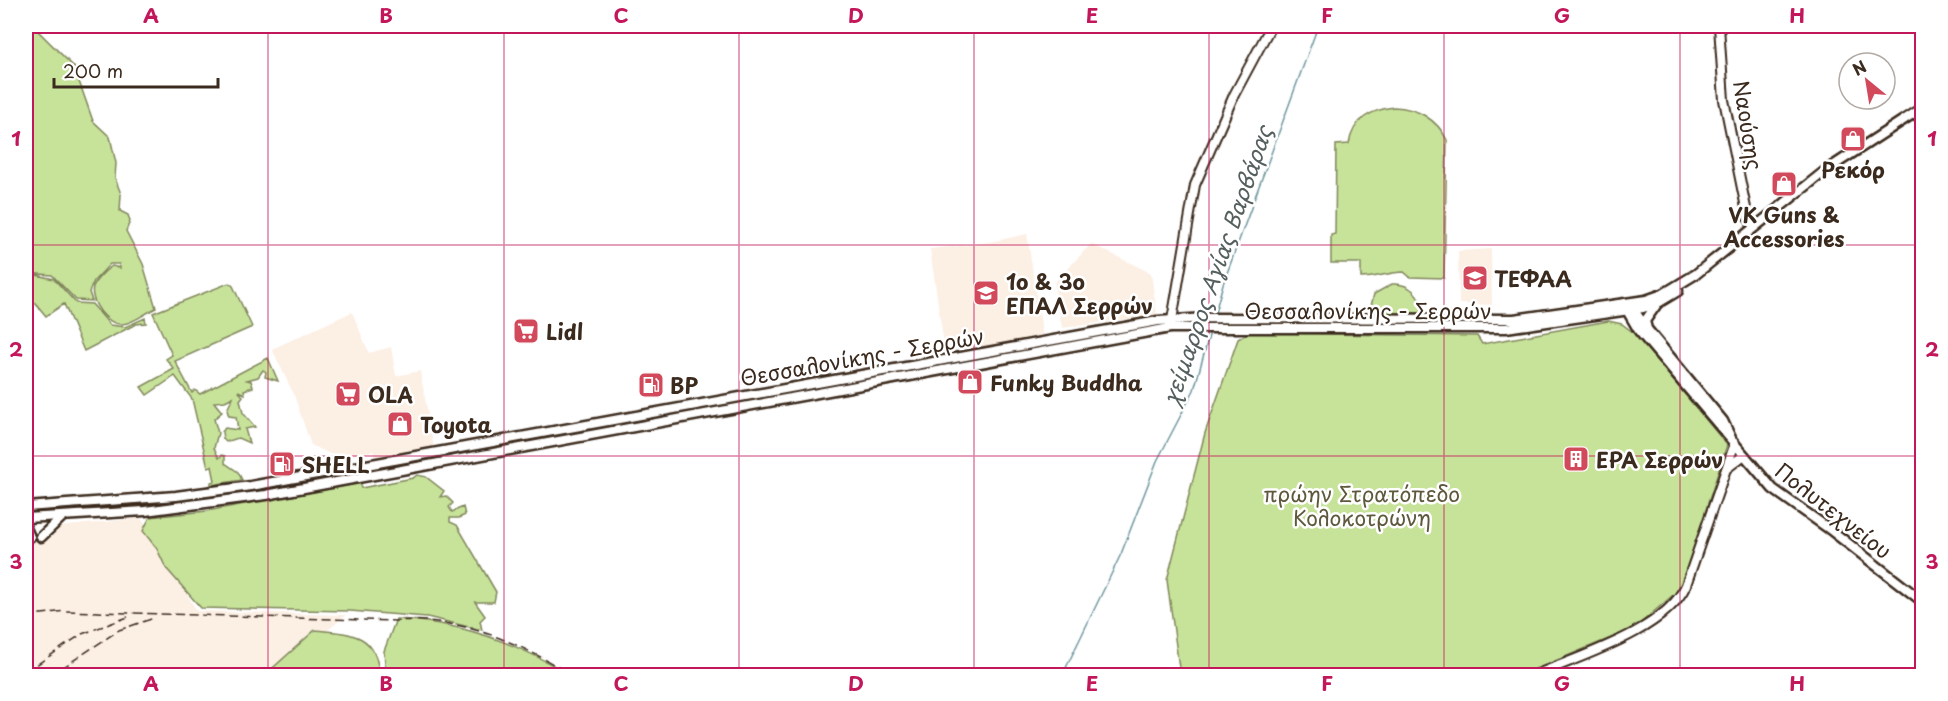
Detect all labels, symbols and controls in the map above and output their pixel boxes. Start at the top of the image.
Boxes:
text: A [143,0,159,30]
text: B [379,0,393,30]
text: C [613,0,629,30]
text: D [848,0,864,30]
text: E [1086,0,1098,30]
text: F [1321,0,1333,30]
text: G [1554,0,1570,30]
text: H [1789,0,1805,30]
scale bar [54,51,218,89]
north arrow [1837,51,1897,111]
text: N [1848,54,1870,81]
text: 200 m [63,57,123,84]
street label: Ναούσης [1726,78,1772,172]
water label: χείμαρρος Αγίας Βαρβάρας [1152,119,1280,410]
text: 1 [11,123,21,153]
text: 1 [1927,123,1937,153]
shop icon: Ρεκόρ [1838,124,1868,154]
place label: Ρεκόρ [1821,153,1885,185]
shop icon: VK Guns & Accessories [1769,169,1799,199]
place label: VK Guns & Accessories [1722,198,1845,254]
place label: ΤΕΦΑΑ [1494,262,1572,294]
school or university icon: ΤΕΦΑΑ [1460,263,1490,293]
place label: 1ο & 3ο ΕΠΑΛ Σερρών [1006,265,1153,321]
school or university icon: 1ο & 3ο ΕΠΑΛ Σερρών [971,278,1001,308]
street label: Θεσσαλονίκης - Σερρών [1244,294,1492,326]
place label: Lidl [546,315,583,347]
supermarket icon: Lidl [511,316,541,346]
street label: Θεσσαλονίκης - Σερρών [737,319,987,393]
text: 2 [9,334,23,364]
text: 2 [1925,334,1939,364]
place label: Funky Buddha [990,366,1143,398]
shop icon: Funky Buddha [955,367,985,397]
place label: BP [670,369,698,401]
fuel station icon: BP [636,370,666,400]
place label: OLA [368,378,413,410]
supermarket icon: OLA [333,379,363,409]
place label: Toyota [420,408,492,440]
shop icon: Toyota [385,409,415,439]
place label: ΕΡΑ Σερρών [1596,443,1723,475]
building icon: ΕΡΑ Σερρών [1561,444,1591,474]
place label: SHELL [302,448,370,480]
fuel station icon: SHELL [267,449,297,479]
street label: Πολυτεχνείου [1769,454,1899,566]
park label: πρώην Στρατόπεδο Κολοκοτρώνη [1264,477,1460,533]
text: 3 [9,546,23,576]
text: 3 [1925,546,1939,576]
text: A [143,668,159,698]
text: B [379,668,393,698]
text: C [613,668,629,698]
text: D [848,668,864,698]
text: E [1086,668,1098,698]
text: F [1321,668,1333,698]
text: G [1554,668,1570,698]
text: H [1789,668,1805,698]

